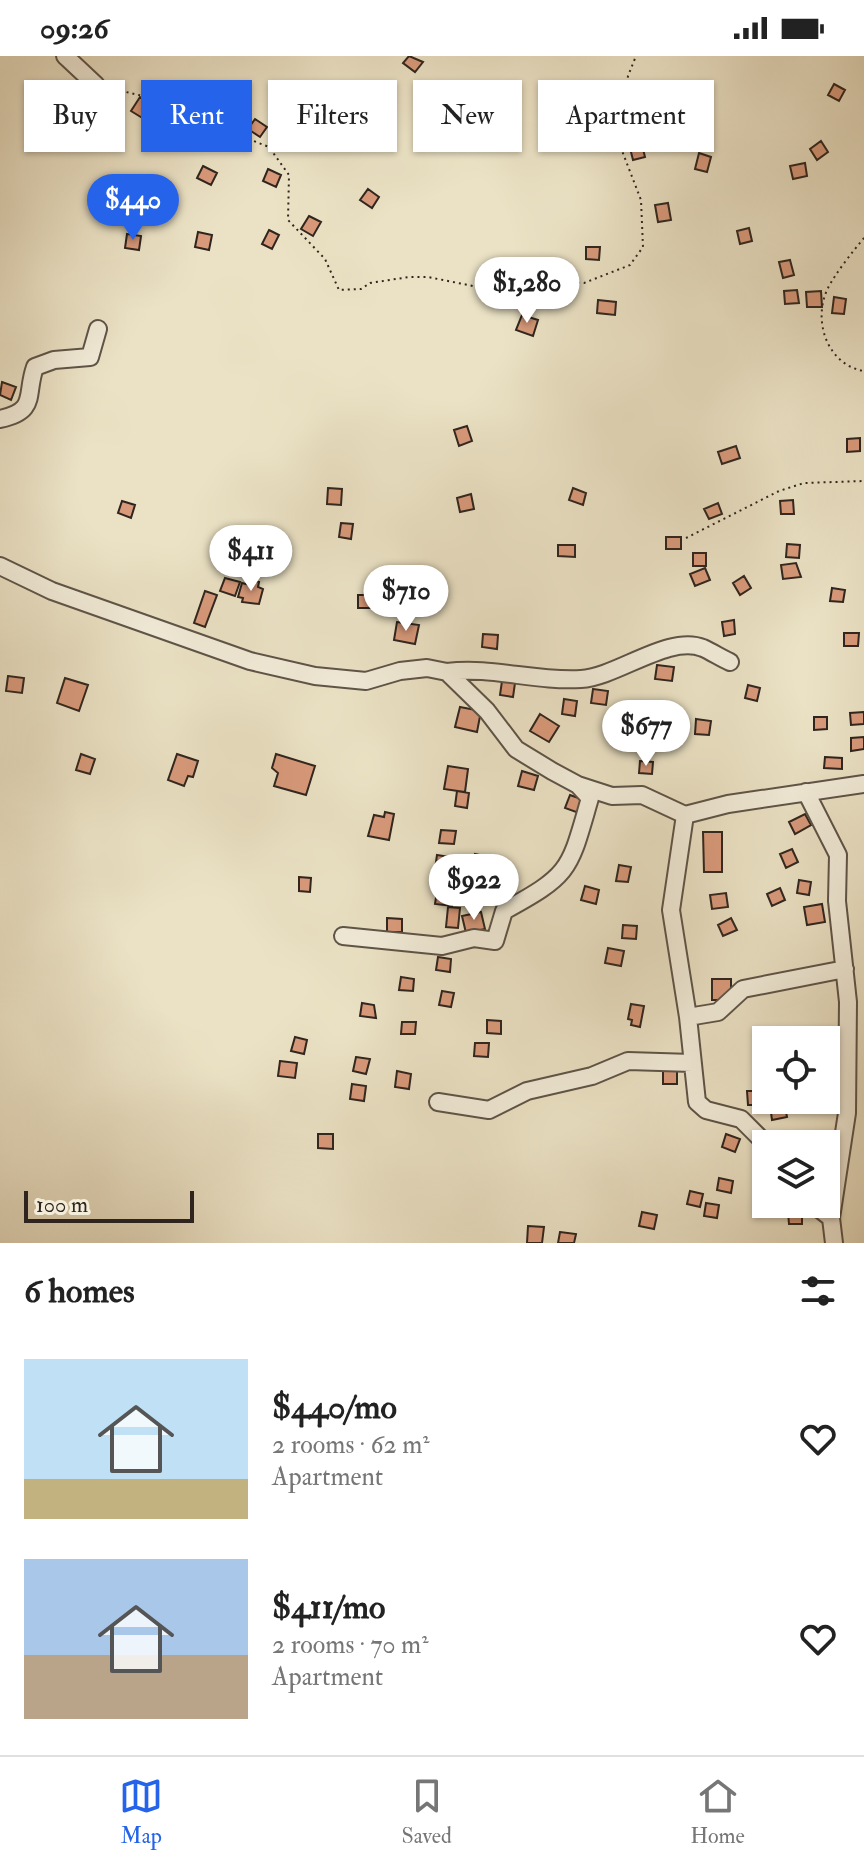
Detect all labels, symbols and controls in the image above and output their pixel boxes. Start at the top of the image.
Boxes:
text: 09:26 [40,10,109,47]
chip: Buy [24,80,125,152]
chip: Rent [141,80,252,152]
chip: Filters [268,80,397,152]
chip: New [413,80,522,152]
chip: Apartment [538,80,714,152]
pin: $440 [86,174,180,242]
text: $440 [105,184,161,216]
pin: $1,280 [462,257,592,325]
text: $1,280 [493,267,561,299]
pin: $411 [204,525,298,593]
text: $411 [227,535,275,567]
pin: $710 [359,565,453,633]
text: $710 [381,575,431,607]
pin: $677 [599,700,693,768]
text: $677 [620,710,672,742]
pin: $922 [427,854,521,922]
text: $922 [447,864,501,896]
map controls [752,1026,840,1218]
button: locate [752,1026,840,1114]
button: layers [752,1130,840,1218]
scale bar [24,1187,194,1223]
text: 100 m [36,1191,88,1219]
icon: filters [796,1269,840,1313]
text: 6 homes [24,1270,135,1313]
text: $440/mo [272,1386,397,1429]
icon: home [88,1391,184,1487]
icon: heart [796,1417,840,1461]
text: 2 rooms · 62 m² [272,1429,430,1461]
text: Apartment [272,1461,383,1493]
text: $411/mo [272,1586,385,1629]
icon: home [88,1591,184,1687]
icon: heart [796,1617,840,1661]
text: 2 rooms · 70 m² [272,1629,429,1661]
text: Apartment [272,1661,383,1693]
tab: Map [119,1774,163,1850]
tab: Saved [402,1774,452,1850]
tab: Home [690,1774,745,1850]

